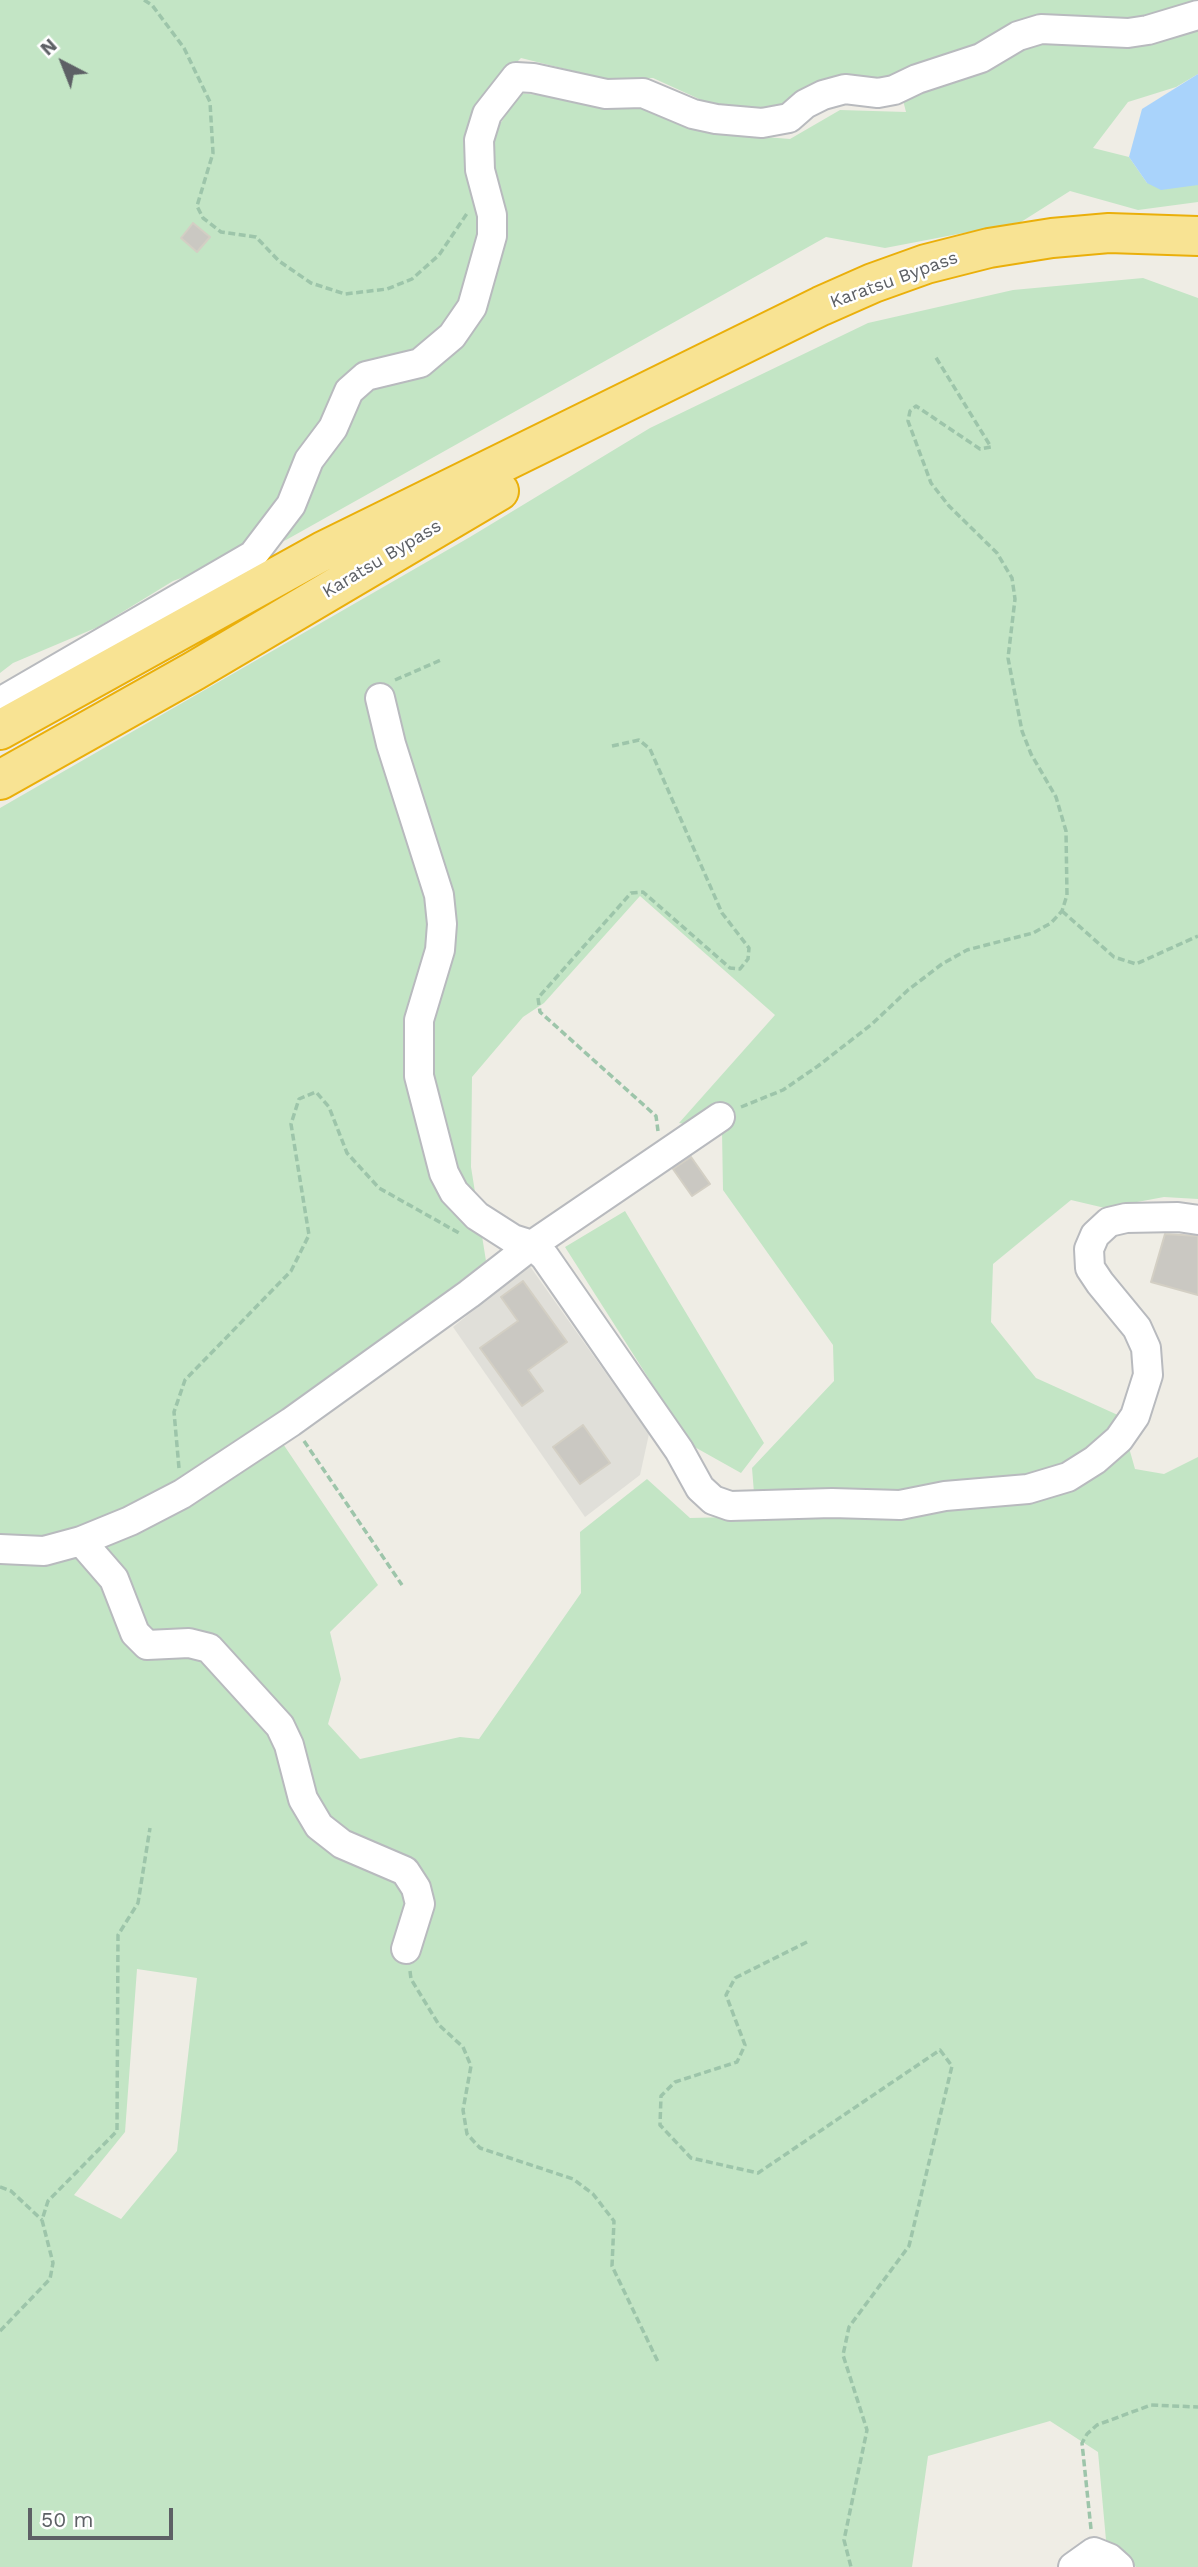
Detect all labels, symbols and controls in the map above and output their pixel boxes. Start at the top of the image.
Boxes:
north arrow [28,28,98,98]
text: N [36,34,62,60]
street label: Karatsu Bypass [827,247,961,313]
street label: Karatsu Bypass [319,515,445,603]
scale bar [32,2494,177,2538]
text: 50 m [41,2507,93,2532]

